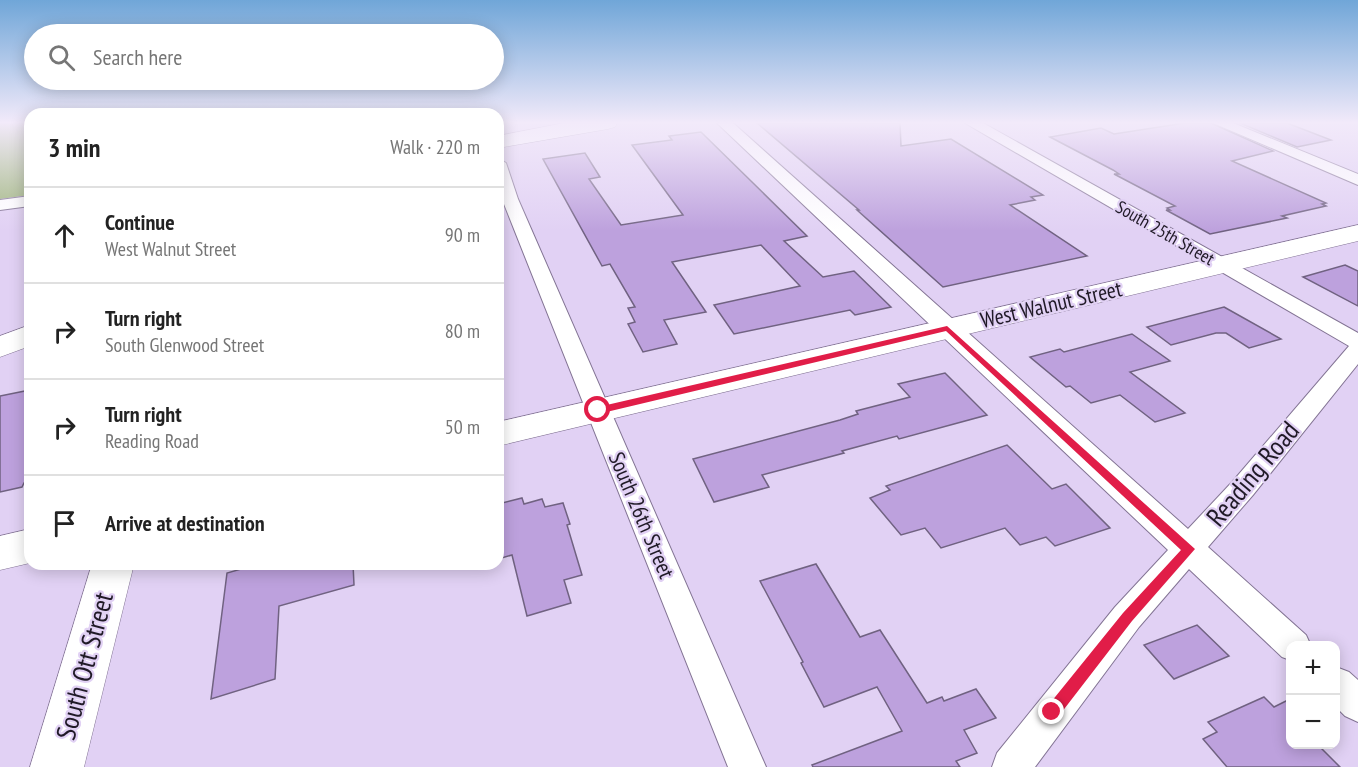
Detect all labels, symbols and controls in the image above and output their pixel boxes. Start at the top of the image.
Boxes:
search box [24,24,504,90]
icon: search [45,41,78,74]
text: Search here [93,43,182,71]
text: 3 min [48,131,101,164]
text: Walk · 220 m [390,134,480,160]
street label: South 25th Street [1112,195,1219,270]
text: Continue [105,208,175,236]
icon: ahead [48,219,81,252]
text: 90 m [445,222,480,248]
text: West Walnut Street [105,236,236,262]
street label: West Walnut Street [978,274,1124,334]
text: Turn right [105,304,182,332]
icon: right [48,315,81,348]
text: 80 m [445,318,480,344]
text: South Glenwood Street [105,332,264,358]
route start [584,396,610,422]
text: Turn right [105,400,182,428]
icon: right [48,411,81,444]
text: 50 m [445,414,480,440]
street label: Reading Road [1198,414,1306,533]
text: Reading Road [105,428,199,454]
street label: South 26th Street [603,448,681,582]
icon: arrive [48,507,81,540]
text: Arrive at destination [105,509,265,537]
street label: South Ott Street [48,588,120,743]
map controls [1286,641,1340,749]
button: + [1286,641,1340,695]
button: − [1286,695,1340,749]
route end [1038,698,1064,724]

